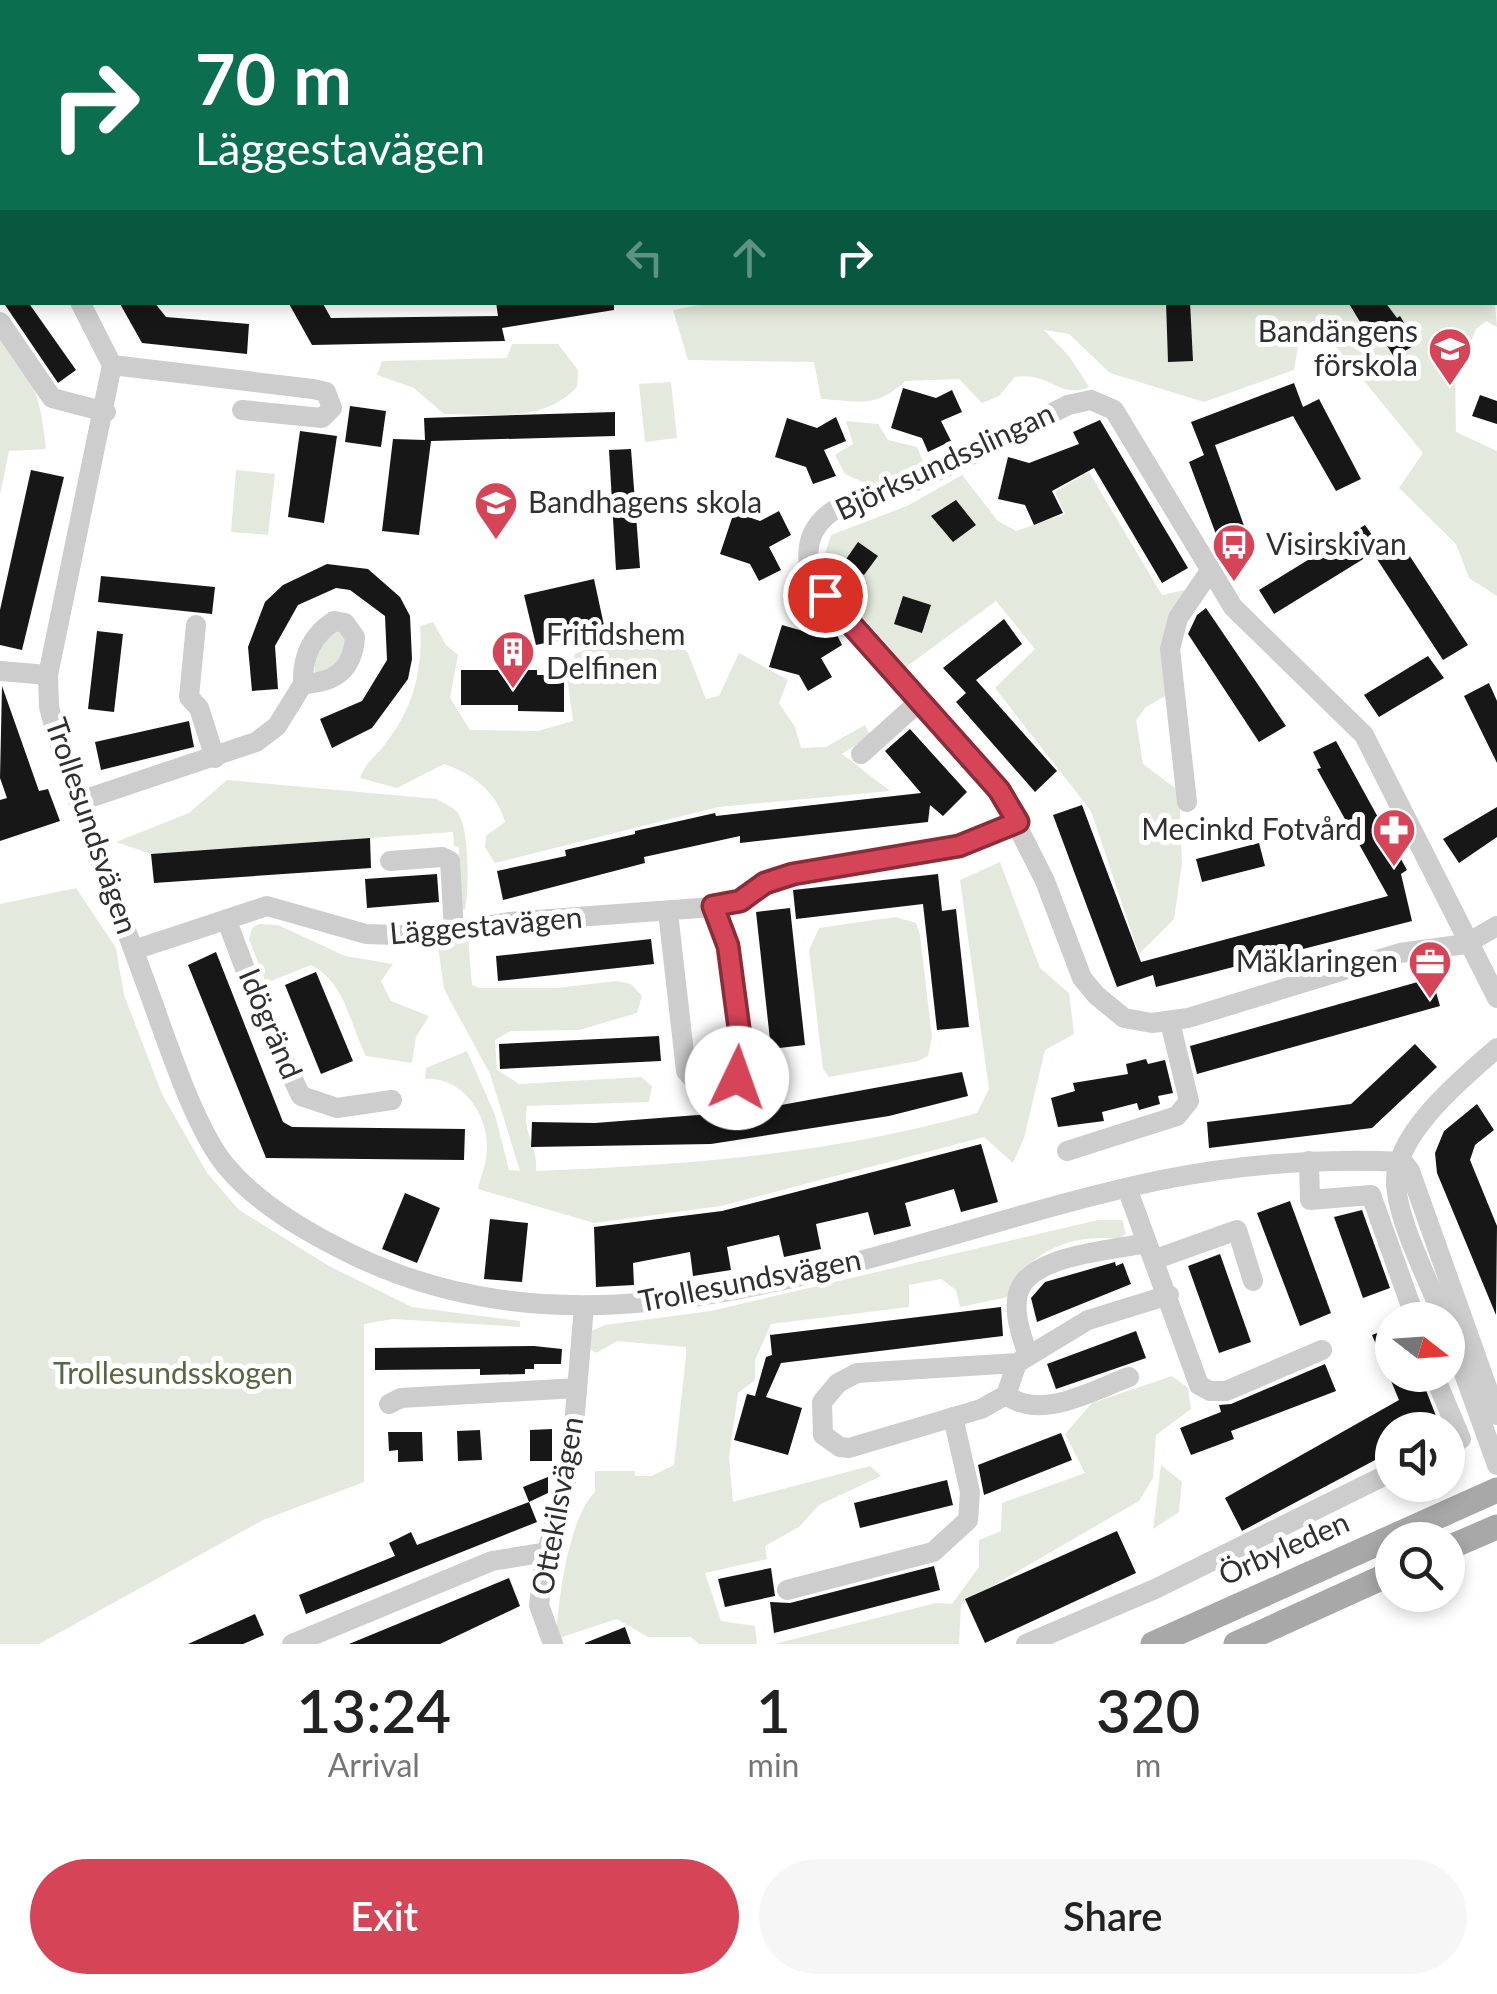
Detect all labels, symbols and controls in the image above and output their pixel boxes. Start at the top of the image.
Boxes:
text: 70 m [195,36,352,120]
icon: right [30,40,160,170]
text: Läggestavägen [195,121,485,175]
icon: left [617,230,672,285]
icon: ahead [722,230,777,285]
icon: right [827,230,882,285]
place label: Bandängens förskola [1258,312,1418,382]
school or university icon: Bandängens förskola [1427,326,1473,387]
street label: Björksundsslingan [829,394,1059,527]
school or university icon: Bandhagens skola [473,480,519,541]
place label: Bandhagens skola [528,483,762,519]
bus stop icon: Visirskivan [1211,522,1257,583]
place label: Visirskivan [1266,525,1407,561]
pin [783,553,868,638]
icon: arrive [798,568,853,623]
place label: Fritidshem Delfinen [546,615,685,685]
building icon: Fritidshem Delfinen [490,629,536,690]
street label: Trollesundsvägen [39,713,147,938]
pharmacy icon: Mecinkd Fotvård [1371,807,1417,868]
place label: Mecinkd Fotvård [1141,810,1362,846]
street label: Läggestavägen [388,898,584,950]
office icon: Mäklaringen [1407,939,1453,1000]
place label: Mäklaringen [1236,942,1398,978]
street label: Idögränd [233,963,311,1084]
position arrow [685,1026,789,1130]
street label: Trollesundsvägen [635,1240,864,1318]
north arrow [1375,1302,1465,1392]
map controls [1375,1302,1465,1612]
park label: Trollesundsskogen [53,1354,293,1390]
button: sound [1375,1412,1465,1502]
street label: Ottekilsvägen [523,1414,589,1598]
street label: Örbyleden [1212,1502,1354,1592]
button: search [1375,1522,1465,1612]
text: 13:24 [297,1674,451,1746]
text: 1 [756,1674,791,1746]
text: 320 [1096,1674,1200,1746]
text: Arrival [328,1745,420,1784]
text: min [748,1745,799,1784]
text: m [1135,1745,1161,1784]
button: Exit [30,1859,739,1974]
button: Share [759,1859,1467,1974]

